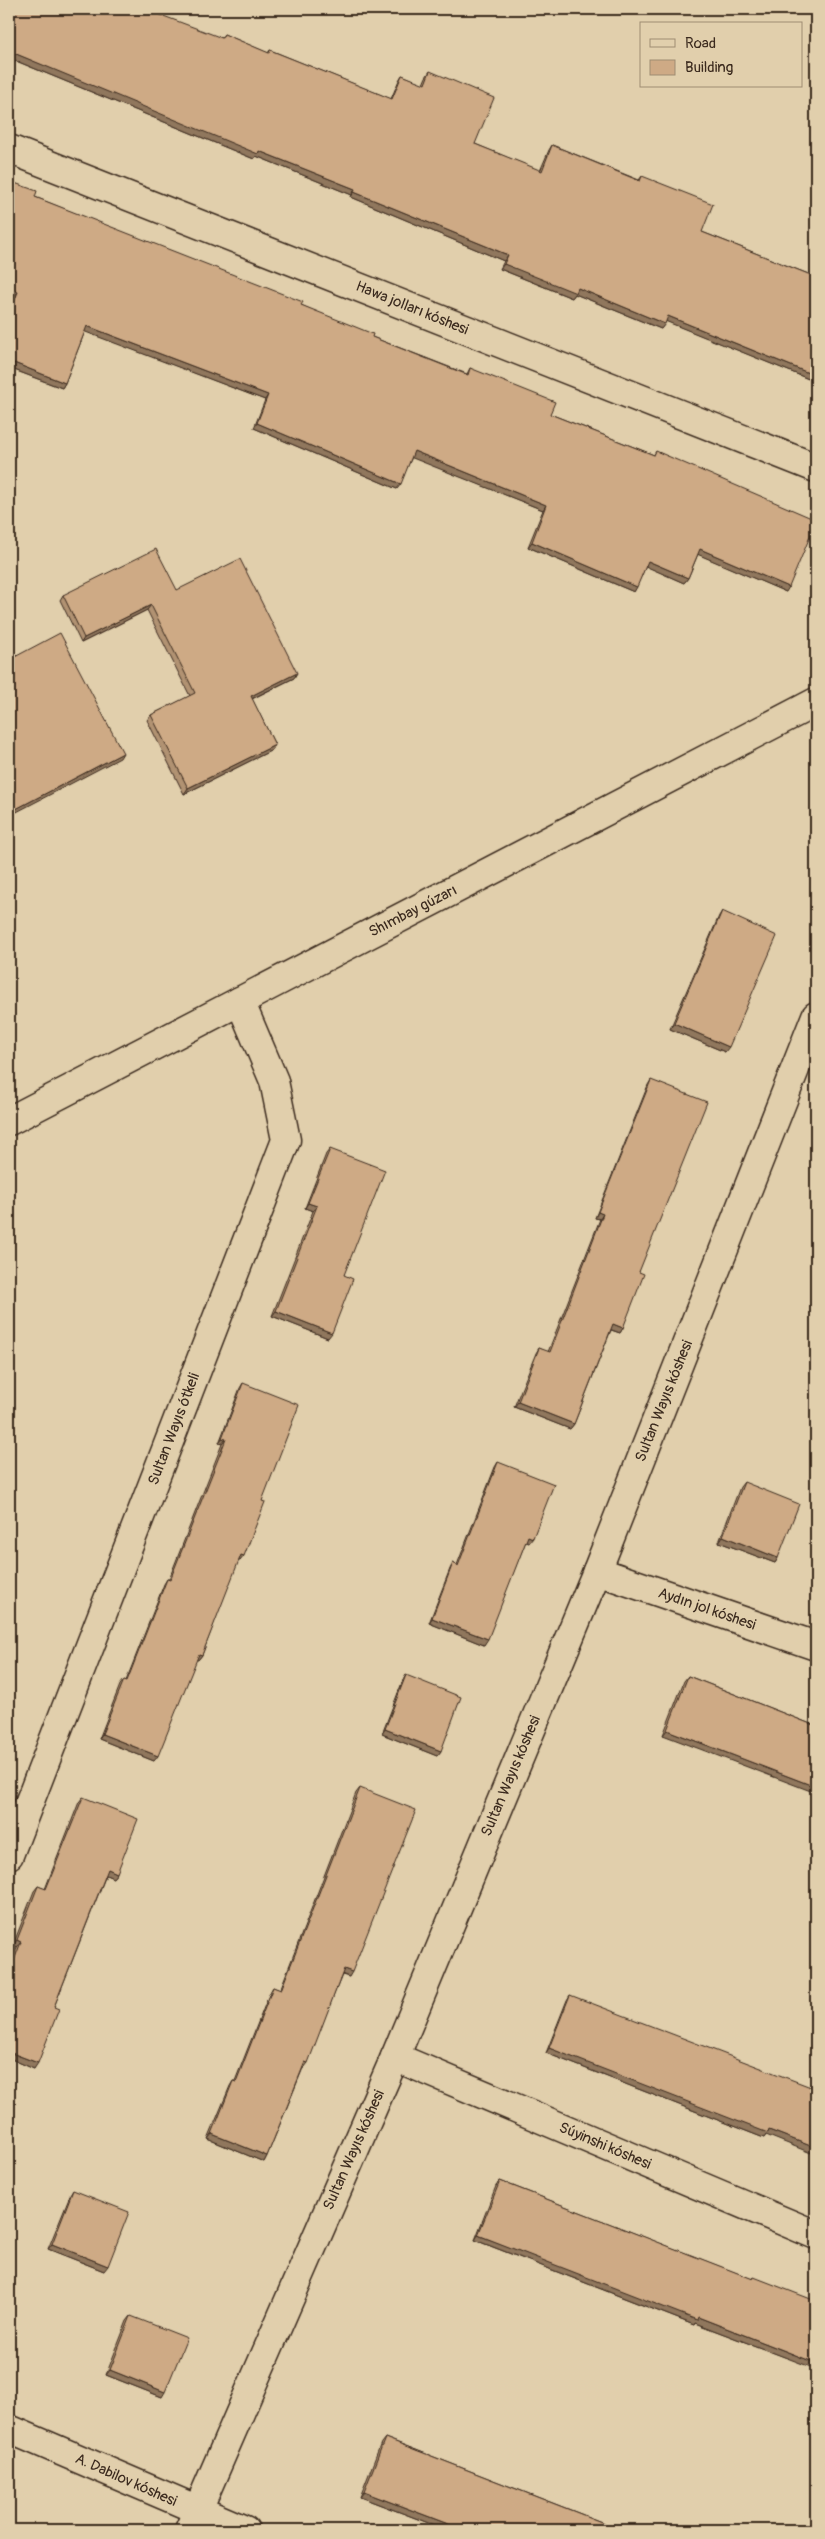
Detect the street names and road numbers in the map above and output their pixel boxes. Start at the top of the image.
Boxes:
street label: Hawa jolları kóshesi [353,277,472,339]
street label: Shımbay gúzarı [366,881,460,941]
street label: Sultan Wayıs kóshesi [631,1337,697,1465]
street label: Sultan Wayıs ótkeli [144,1370,204,1488]
street label: Aydın jol kóshesi [656,1583,759,1635]
street label: Sultan Wayıs kóshesi [477,1712,545,1839]
street label: Sultan Wayıs kóshesi [319,2087,389,2213]
street label: Súyinshi kóshesi [556,2118,654,2174]
street label: A. Dabilov kóshesi [72,2449,180,2511]

